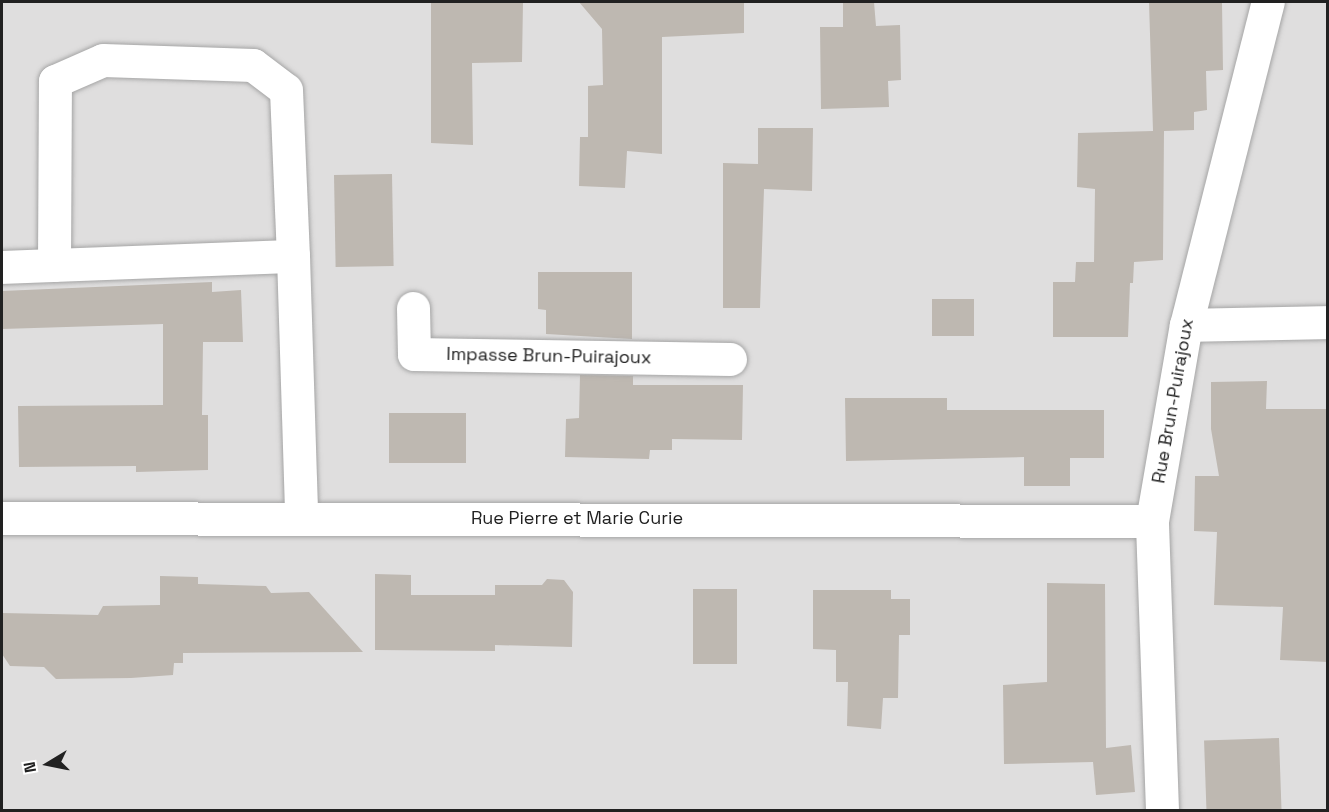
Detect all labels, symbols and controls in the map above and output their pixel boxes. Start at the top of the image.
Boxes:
street label: Rue Brun-Puirajoux [1148,317,1198,485]
street label: Impasse Brun-Puirajoux [446,343,652,369]
street label: Rue Pierre et Marie Curie [471,507,683,529]
north arrow [18,734,78,794]
text: N [19,760,41,774]

